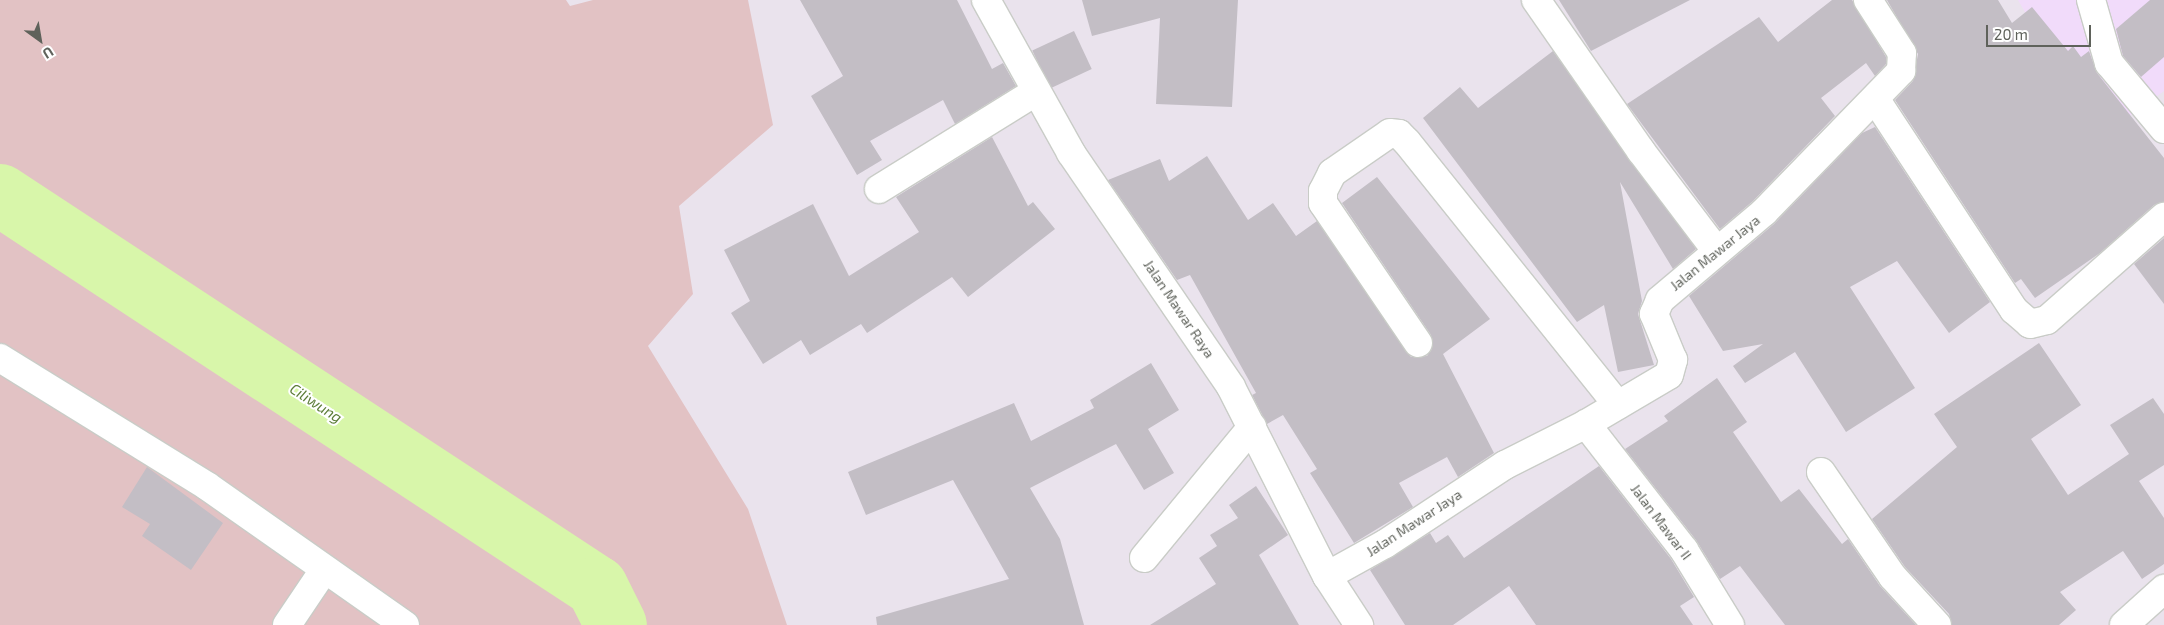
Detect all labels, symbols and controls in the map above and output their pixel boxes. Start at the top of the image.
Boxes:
north arrow [15,15,65,65]
scale bar [1989,15,2094,47]
text: 20 m [1994,25,2028,43]
text: U [40,43,57,63]
street label: Jalan Mawar Jaya [1667,212,1763,294]
street label: Jalan Mawar Raya [1140,257,1218,361]
water label: Ciliwung [286,379,346,427]
street label: Jalan Mawar II [1627,481,1695,563]
street label: Jalan Mawar Jaya [1363,486,1465,560]

